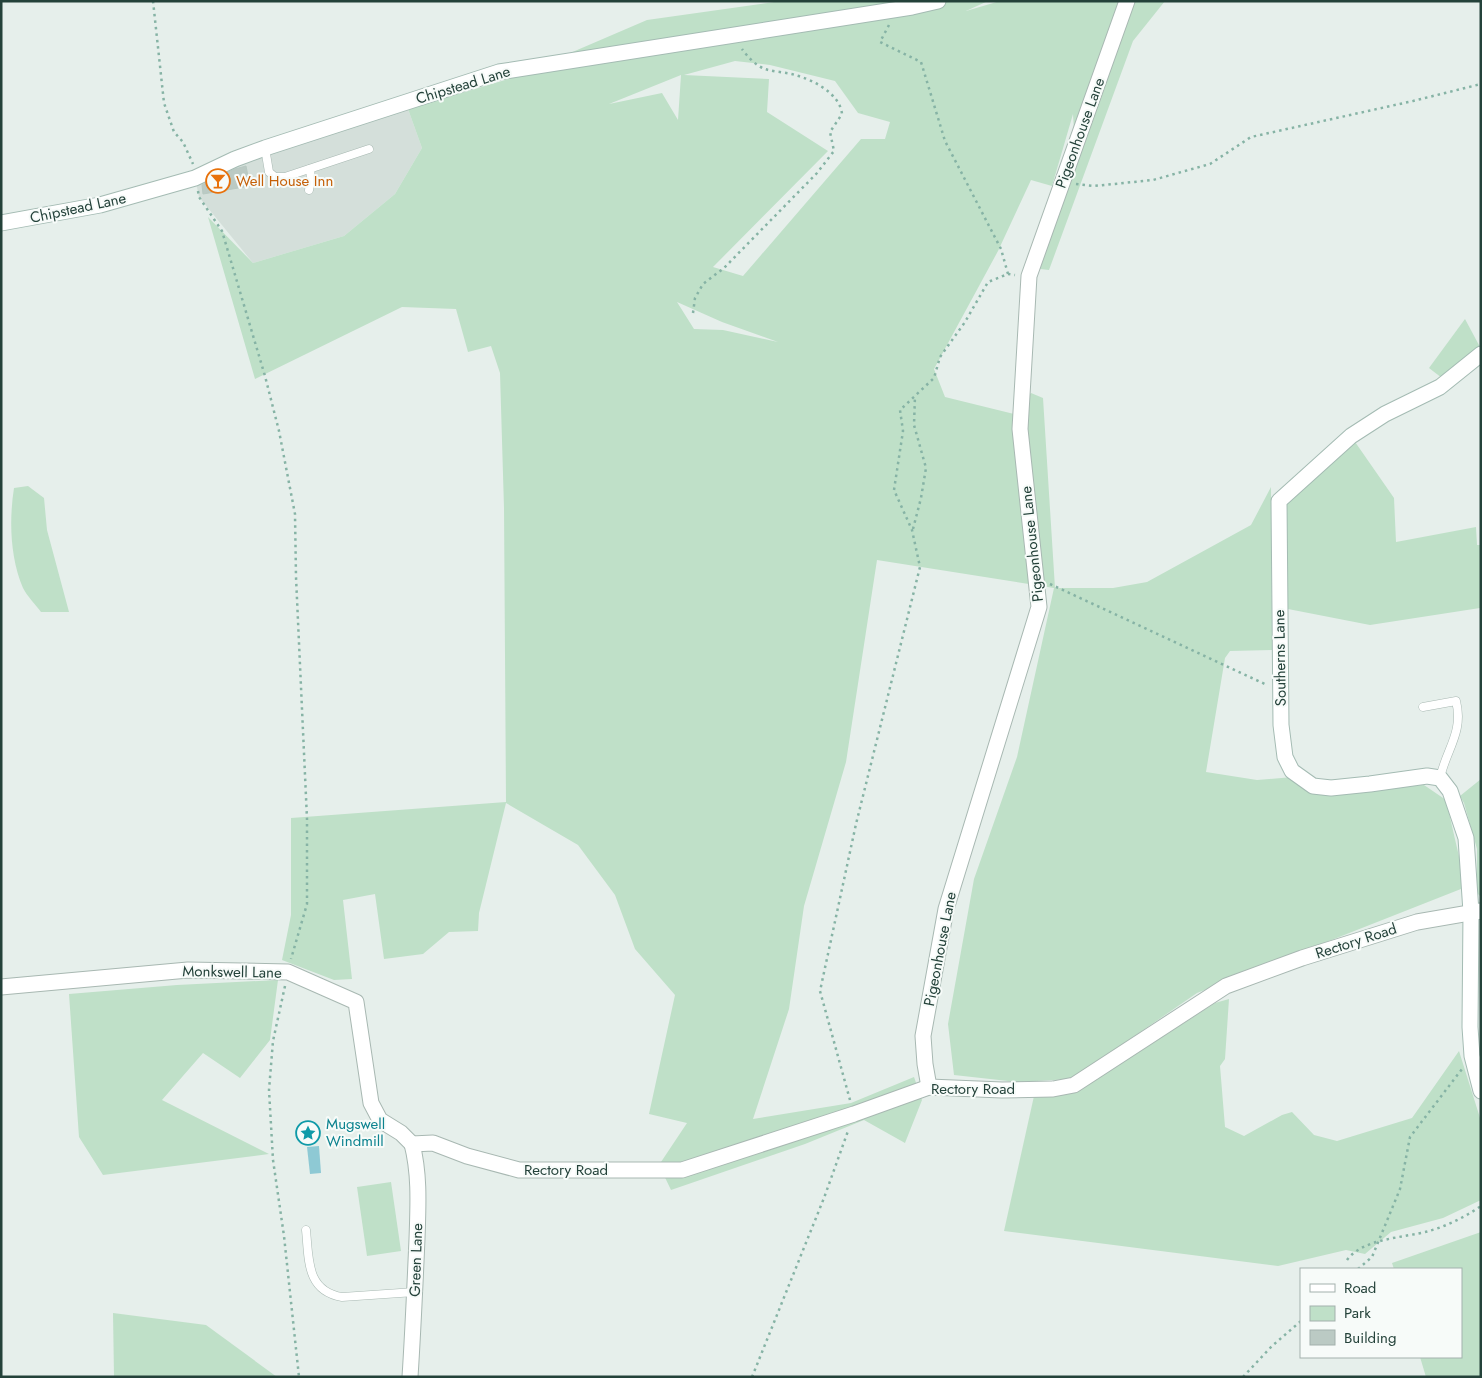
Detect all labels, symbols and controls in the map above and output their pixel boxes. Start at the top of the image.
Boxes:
street label: Chipstead Lane [413,60,513,110]
street label: Pigeonhouse Lane [1050,74,1110,191]
bar icon: Well House Inn [205,168,231,194]
place label: Well House Inn [236,170,333,192]
street label: Chipstead Lane [28,187,128,229]
street label: Pigeonhouse Lane [1015,485,1049,603]
street label: Southerns Lane [1268,609,1292,706]
street label: Pigeonhouse Lane [918,890,962,1008]
street label: Rectory Road [1313,918,1399,964]
street label: Monkswell Lane [182,960,282,984]
street label: Rectory Road [931,1078,1015,1100]
place label: Mugswell Windmill [326,1113,385,1152]
place icon: Mugswell Windmill [295,1120,321,1146]
street label: Rectory Road [524,1159,608,1181]
street label: Green Lane [404,1222,428,1297]
legend [1300,1268,1462,1358]
text: Road [1344,1277,1376,1299]
text: Park [1344,1302,1371,1324]
text: Building [1344,1327,1396,1349]

